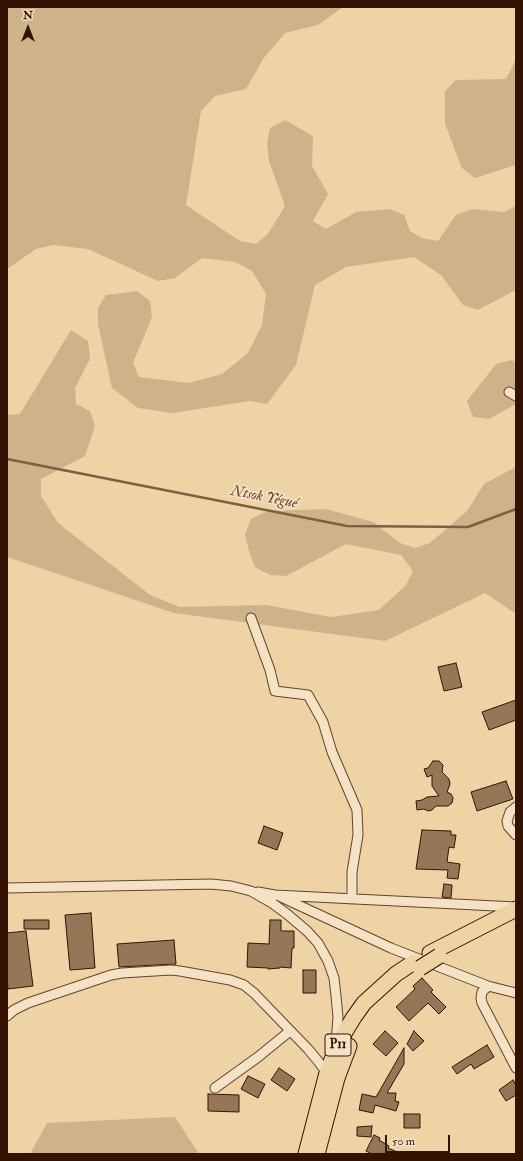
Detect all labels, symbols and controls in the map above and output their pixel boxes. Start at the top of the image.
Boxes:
north arrow [8,8,48,48]
text: N [23,9,33,22]
water label: Ntsok Yégué [229,483,299,513]
road number: P11 [325,1034,351,1056]
scale bar [387,1127,452,1153]
text: 50 m [392,1134,415,1149]

